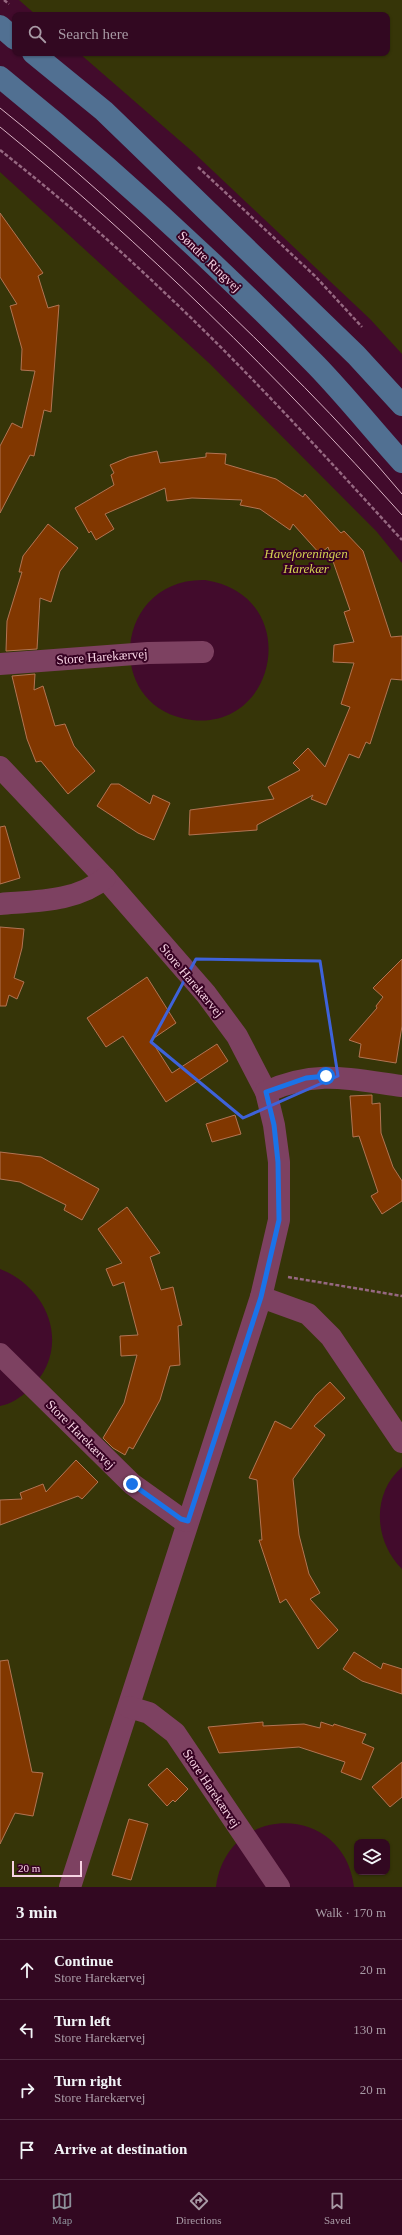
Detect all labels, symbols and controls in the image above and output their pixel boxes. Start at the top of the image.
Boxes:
search box [12,12,390,56]
icon: search [26,23,48,45]
text: Search here [58,26,128,42]
street label: Søndre Ringvej [175,228,244,295]
park label: Haveforeningen Harekær [263,546,348,576]
street label: Store Harekærvej [56,646,148,667]
street label: Store Harekærvej [157,941,227,1020]
route start [317,1067,335,1085]
street label: Store Harekærvej [43,1397,118,1472]
route end [123,1475,141,1493]
street label: Store Harekærvej [180,1746,243,1830]
map controls [354,1839,390,1875]
button: layers [354,1839,390,1875]
scale bar [12,1859,82,1878]
text: 20 m [18,1862,40,1874]
text: 3 min [16,1903,57,1922]
text: Walk · 170 m [315,1905,386,1920]
text: Continue [54,1953,113,1969]
icon: ahead [16,1959,38,1981]
text: 20 m [360,1962,386,1977]
text: Store Harekærvej [54,1970,145,1985]
text: Turn left [54,2013,111,2029]
icon: left [16,2019,38,2041]
text: 130 m [353,2022,386,2037]
text: Store Harekærvej [54,2030,145,2045]
text: Turn right [54,2073,121,2089]
icon: right [16,2079,38,2101]
text: 20 m [360,2082,386,2097]
text: Store Harekærvej [54,2090,145,2105]
icon: arrive [16,2139,38,2161]
text: Arrive at destination [54,2141,187,2157]
tab: Map [51,2190,73,2226]
tab: Directions [176,2190,221,2226]
tab: Saved [324,2190,351,2226]

